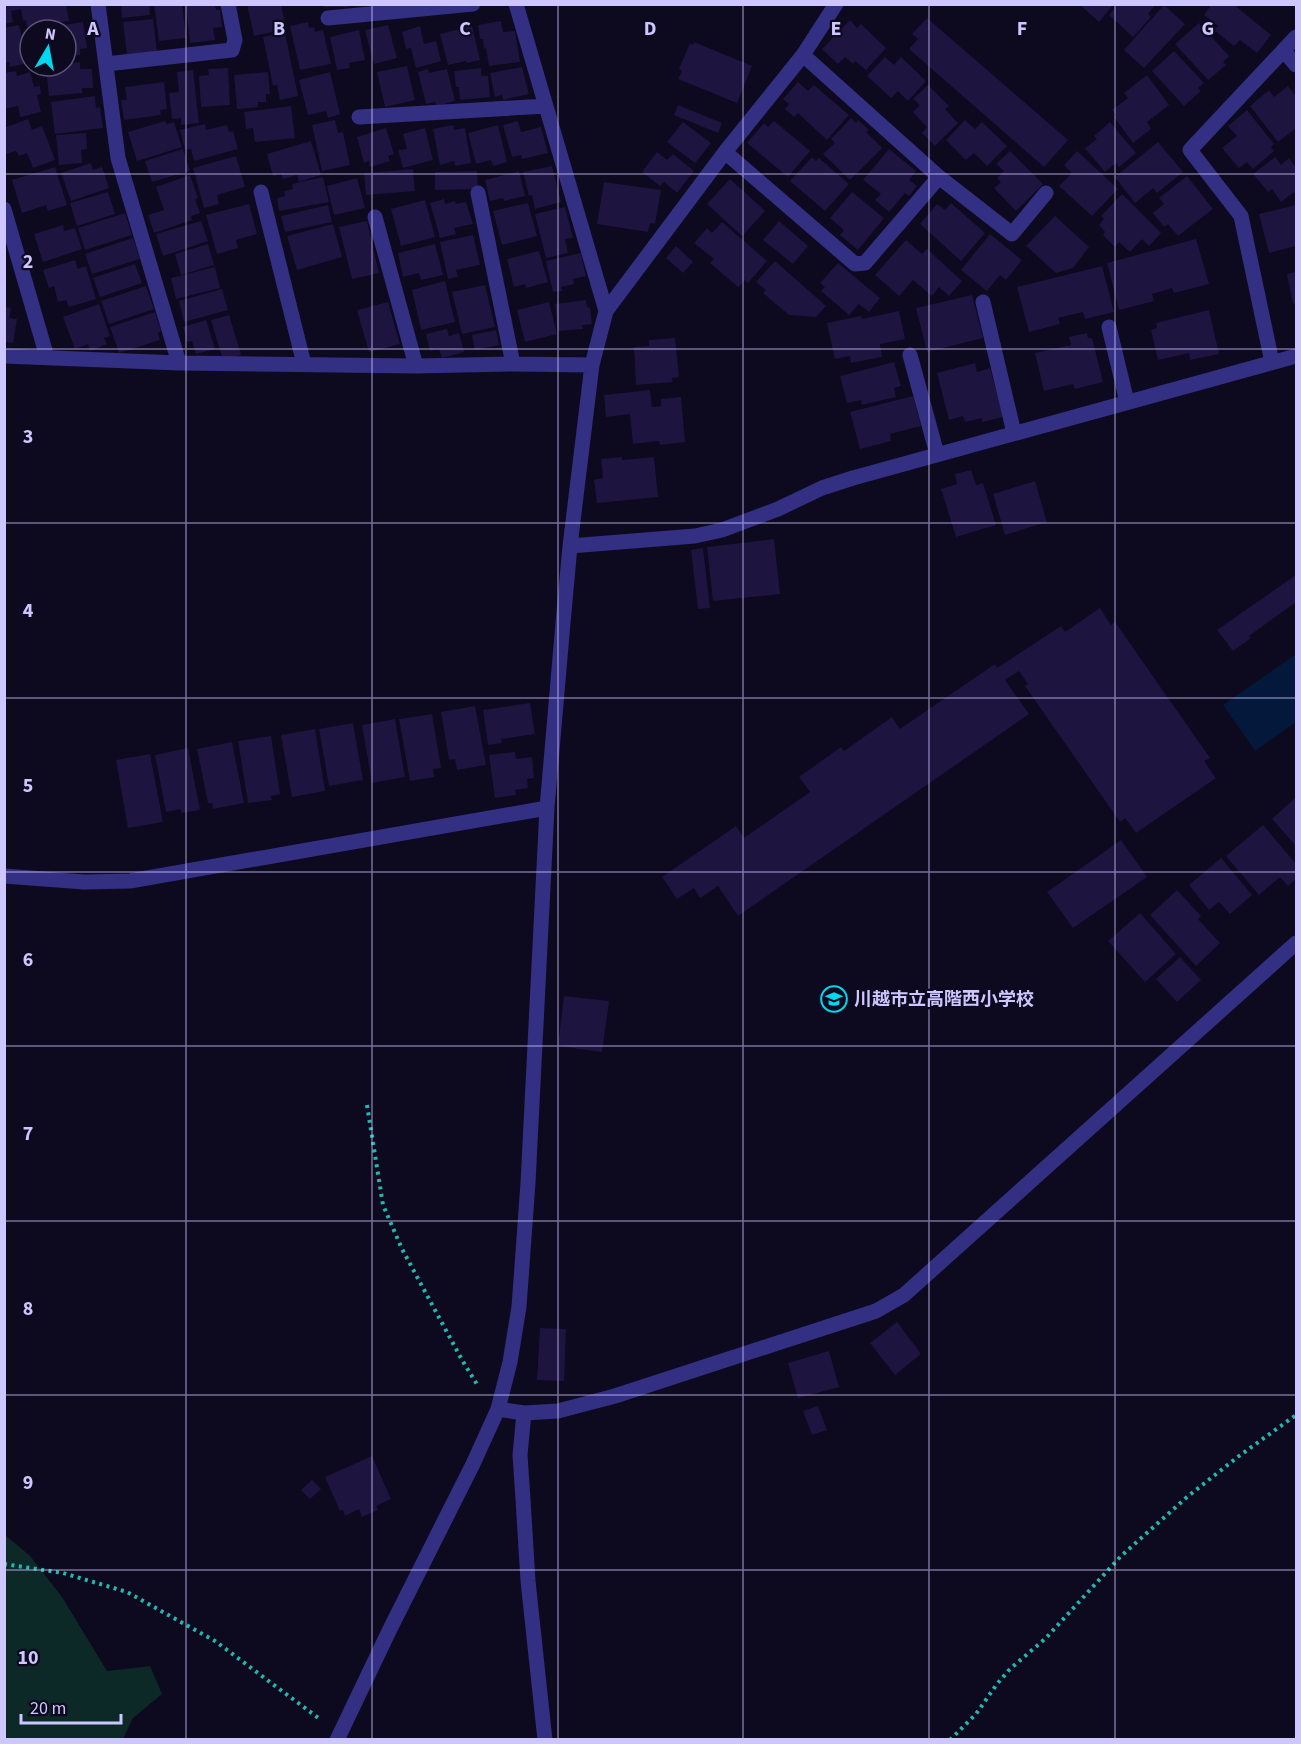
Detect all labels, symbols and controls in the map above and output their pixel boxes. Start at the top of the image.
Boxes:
text: A [86,15,99,43]
text: B [273,15,285,43]
text: C [459,15,471,43]
text: D [644,15,656,43]
text: E [831,15,841,43]
text: F [1017,15,1027,43]
text: G [1202,15,1214,43]
north arrow [18,18,78,78]
text: N [43,22,58,46]
text: 2 [23,248,33,276]
text: 3 [23,423,33,451]
text: 4 [23,597,34,625]
text: 5 [23,772,33,800]
text: 6 [23,946,33,974]
school or university icon: 川越市立高階西小学校 [819,984,849,1014]
place label: 川越市立高階西小学校 [854,987,1034,1012]
text: 7 [23,1120,33,1148]
text: 8 [23,1295,33,1323]
text: 9 [23,1469,33,1497]
text: 10 [17,1644,39,1672]
scale bar [21,1687,122,1725]
text: 20 m [30,1696,66,1721]

